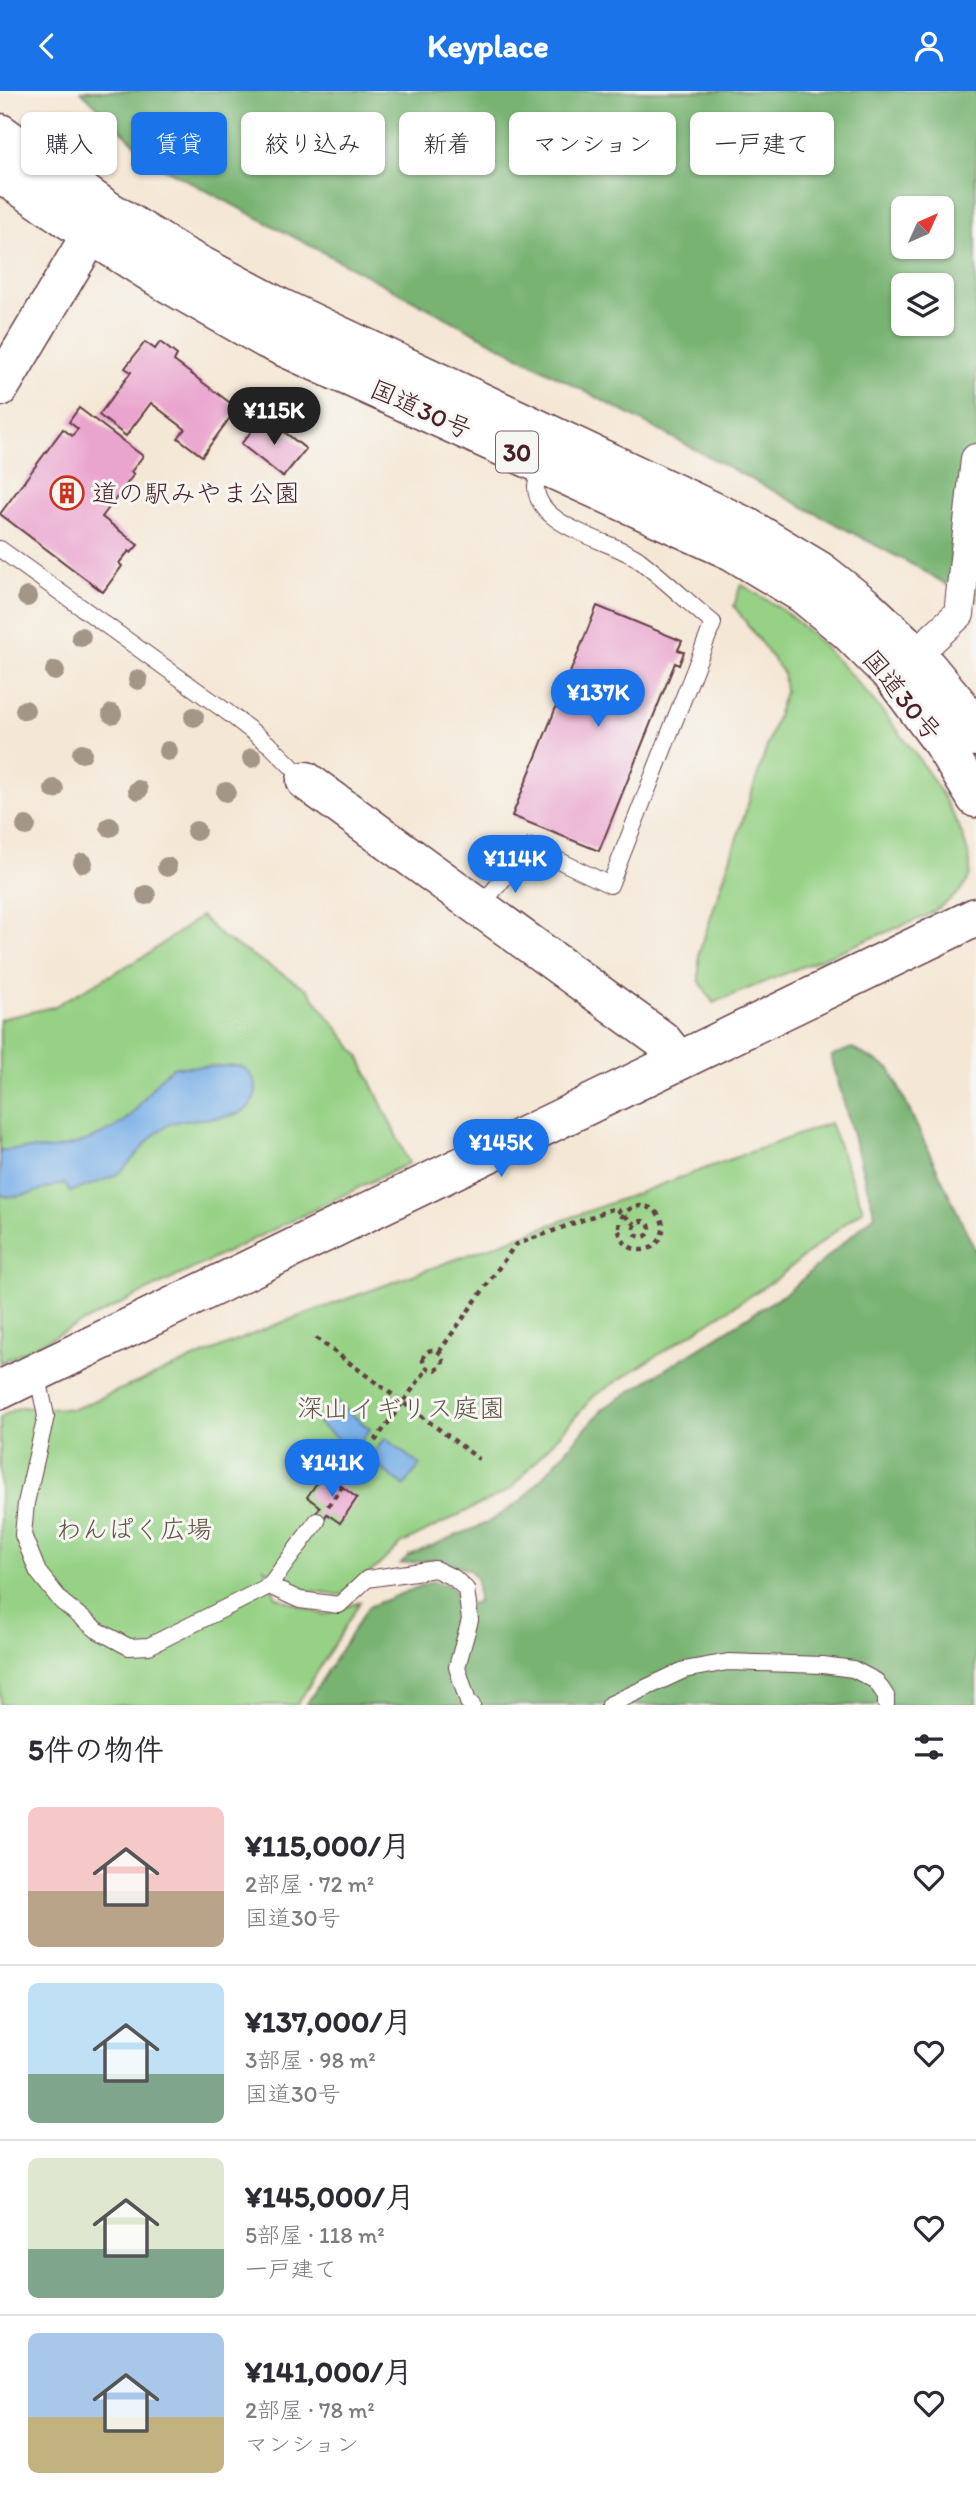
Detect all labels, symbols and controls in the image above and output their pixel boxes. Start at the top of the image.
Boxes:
icon: back [28,27,66,65]
text: Keyplace [427,27,549,65]
icon: person [910,27,948,65]
chip: 購入 [21,112,117,175]
chip: 賃貸 [131,112,227,175]
chip: 絞り込み [241,112,385,175]
chip: 新着 [399,112,495,175]
chip: マンション [509,112,676,175]
chip: 一戸建て [690,112,834,175]
north arrow [891,196,954,259]
map controls [891,196,954,336]
button: layers [891,273,954,336]
street label: 国道30号 [365,372,477,446]
pin: ¥115K [225,387,323,447]
text: ¥115K [244,396,305,424]
road number: 30 [496,431,538,473]
building icon: 道の駅みやま公園 [48,474,86,512]
place label: 道の駅みやま公園 [92,477,300,509]
street label: 国道30号 [856,643,948,747]
pin: ¥137K [549,669,647,729]
text: ¥137K [567,678,629,706]
pin: ¥114K [466,835,564,895]
text: ¥114K [484,844,546,872]
pin: ¥145K [452,1119,550,1179]
text: ¥145K [469,1128,533,1156]
park label: 深山イギリス庭園 [297,1392,505,1424]
pin: ¥141K [283,1439,381,1499]
text: ¥141K [301,1448,363,1476]
park label: わんぱく広場 [56,1513,212,1545]
icon: filters [910,1728,948,1766]
text: 5件の物件 [28,1731,164,1768]
text: ¥115,000/月 [245,1827,411,1864]
icon: home [84,1835,168,1919]
icon: heart [910,1858,948,1896]
text: 2部屋 · 72 m² [245,1870,374,1898]
text: 国道30号 [245,1904,341,1932]
text: ¥137,000/月 [245,2003,412,2040]
icon: home [84,2011,168,2095]
icon: heart [910,2034,948,2072]
text: 3部屋 · 98 m² [245,2046,376,2074]
text: 国道30号 [245,2080,341,2108]
text: ¥145,000/月 [245,2178,415,2215]
icon: home [84,2186,168,2270]
icon: heart [910,2209,948,2247]
text: 5部屋 · 118 m² [245,2221,385,2249]
text: 一戸建て [245,2255,337,2283]
text: ¥141,000/月 [245,2353,413,2390]
icon: home [84,2361,168,2445]
icon: heart [910,2384,948,2422]
text: 2部屋 · 78 m² [245,2396,375,2424]
text: マンション [245,2430,359,2458]

